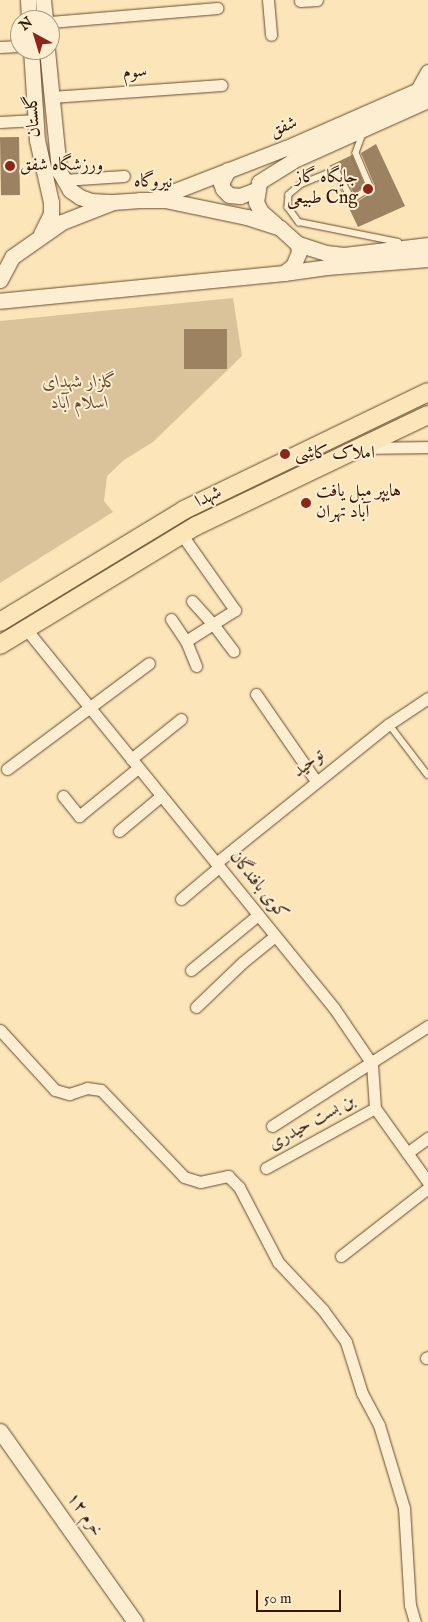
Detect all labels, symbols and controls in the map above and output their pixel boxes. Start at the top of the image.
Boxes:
north arrow [10,10,60,60]
text: N [16,13,37,35]
street label: سوم [122,61,148,85]
street label: گلستان [22,94,46,138]
street label: شفق [267,113,301,143]
place label: ورزشگاه شفق [20,155,103,177]
marker: ورزشگاه شفق [4,160,16,172]
place label: جایگاه گاز طبیعی Cng [287,168,358,210]
street label: نیروگاه [133,172,173,194]
marker: جایگاه گاز طبیعی Cng [362,183,374,195]
park label: گلزار شهدای اسلام آباد [42,373,118,416]
place label: املاک کاشی [295,443,375,465]
marker: املاک کاشی [279,448,291,460]
street label: شهدا [192,482,226,514]
place label: هایپر مبل یافت آباد تهران [316,482,401,524]
marker: هایپر مبل یافت آباد تهران [300,497,312,509]
street label: توحید [289,745,329,783]
street label: کوی بافندگان [224,847,292,925]
street label: بن بست حیدری [265,1090,359,1156]
street label: خرم ۱۲ [61,1489,107,1541]
scale bar [258,1580,343,1612]
text: 50 m [264,1589,292,1608]

